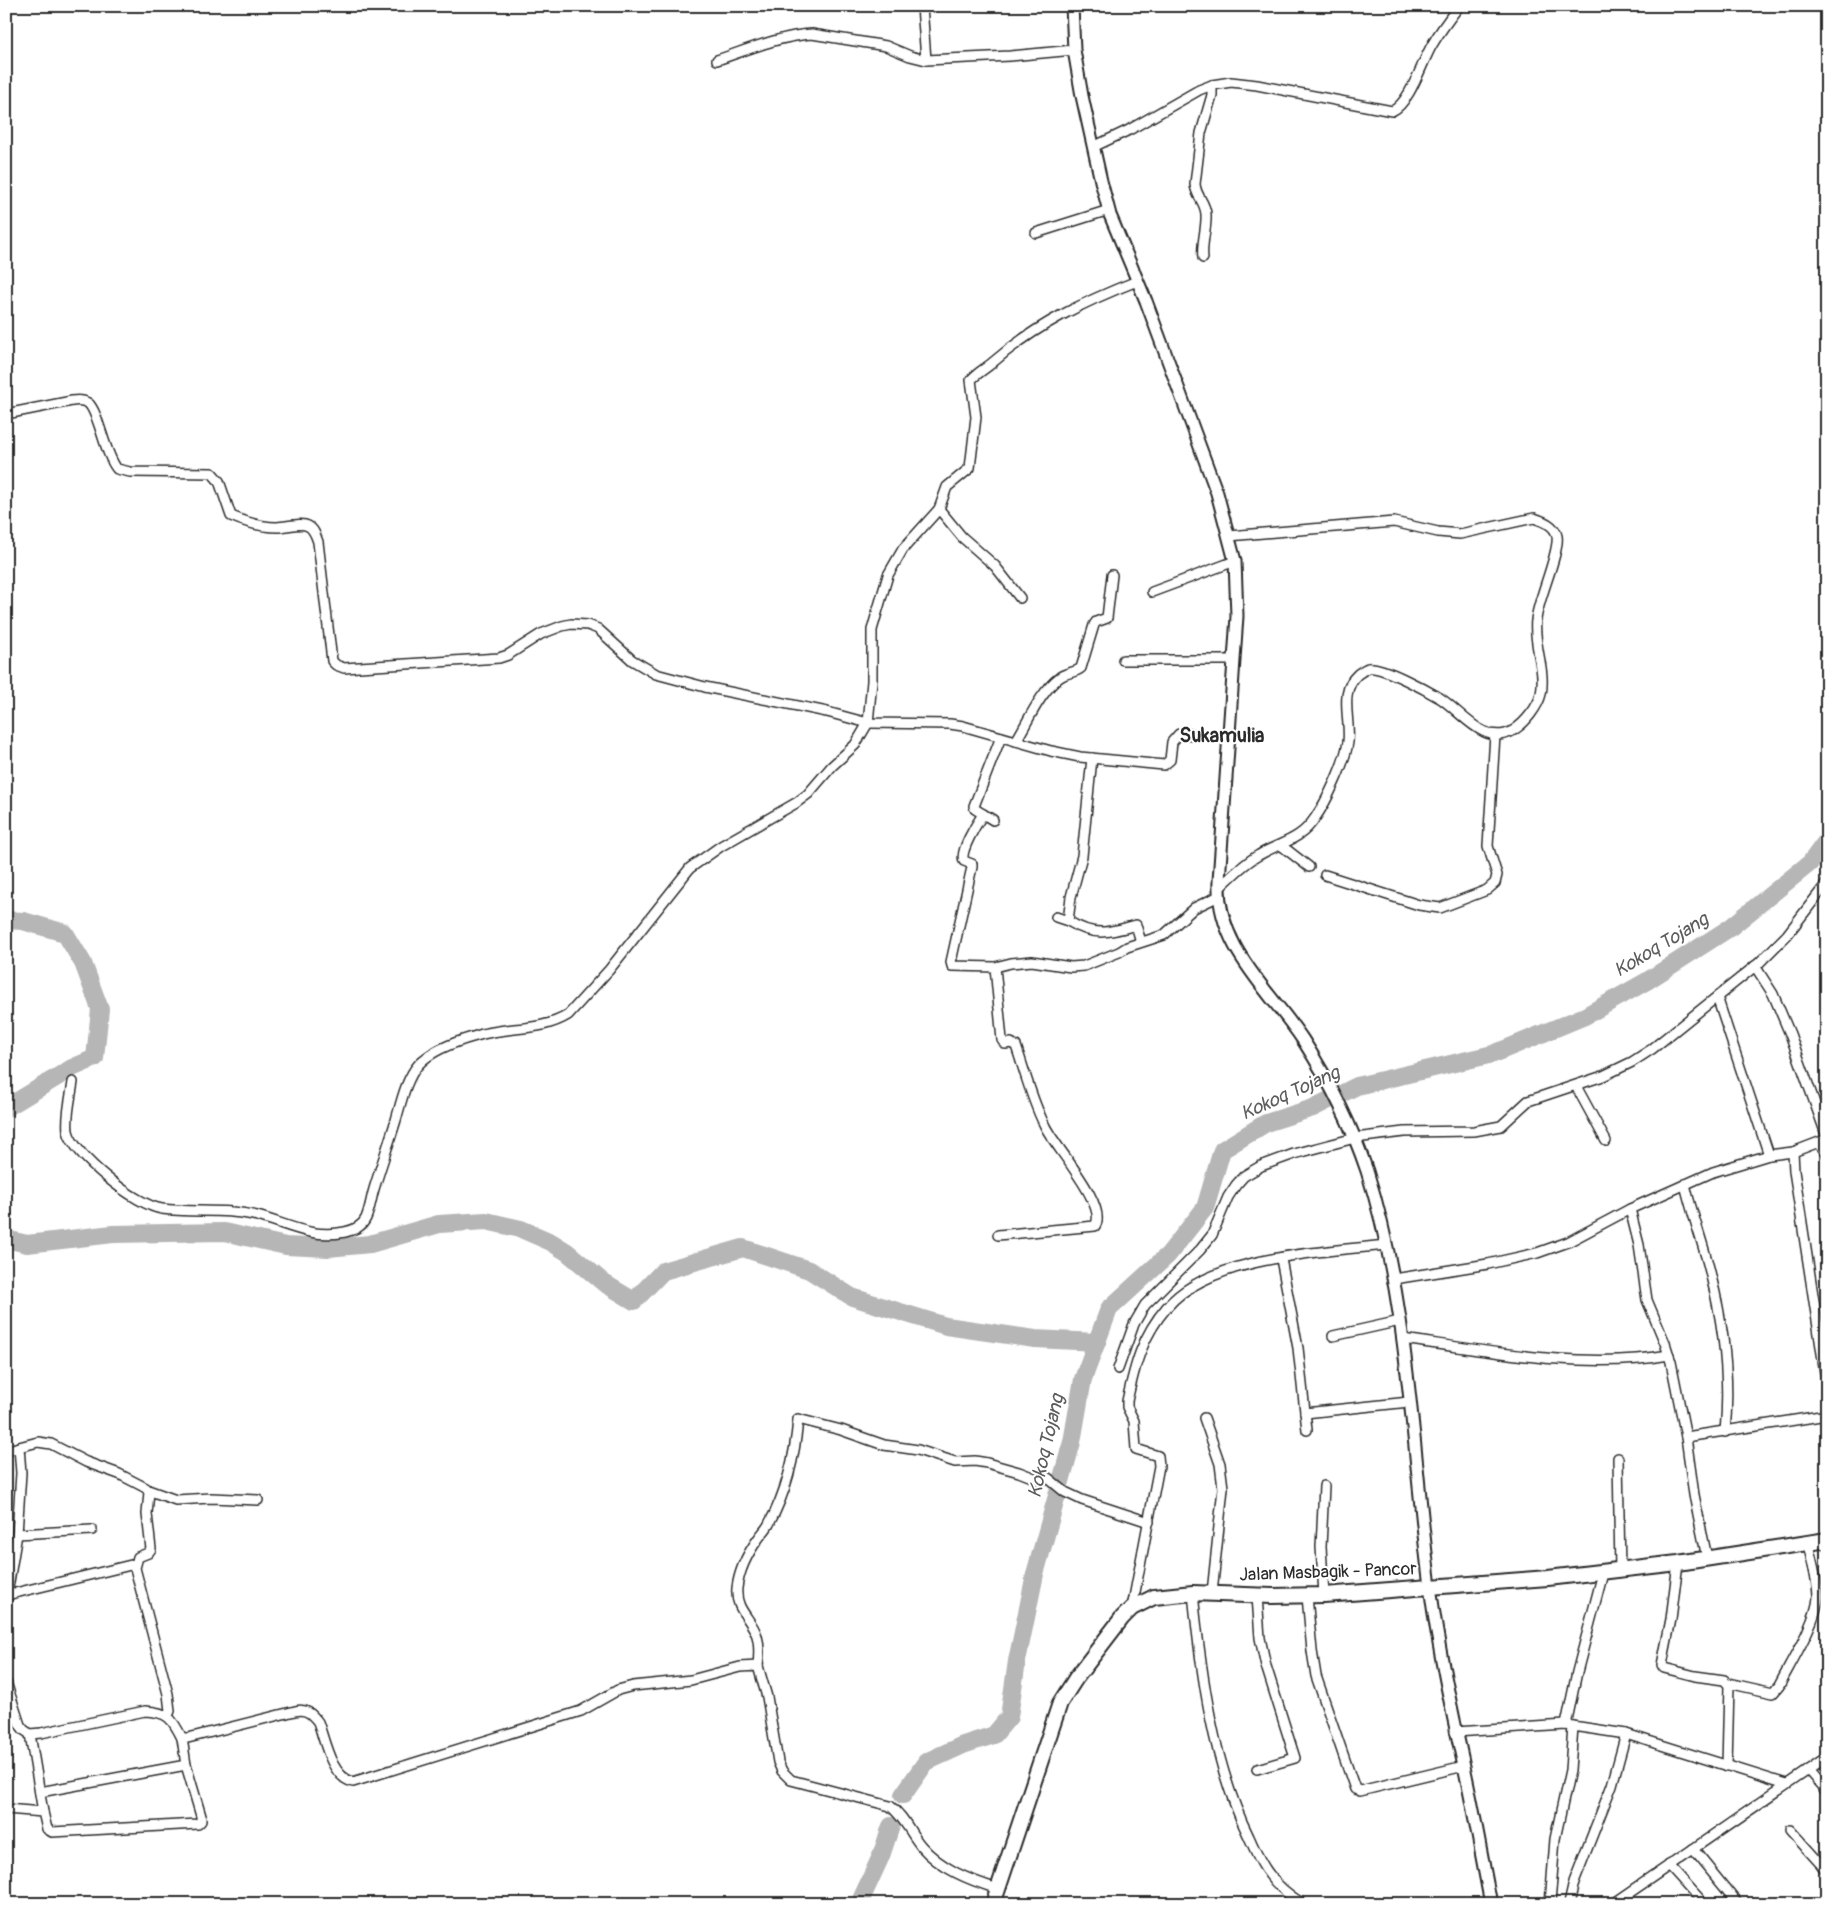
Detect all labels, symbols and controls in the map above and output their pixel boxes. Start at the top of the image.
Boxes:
district label: Sukamulia [1180,723,1264,748]
water label: Kokoq Tojang [1610,907,1714,982]
water label: Kokoq Tojang [1237,1060,1344,1125]
water label: Kokoq Tojang [1022,1390,1070,1500]
street label: Jalan Masbagik - Pancor [1239,1557,1418,1587]

